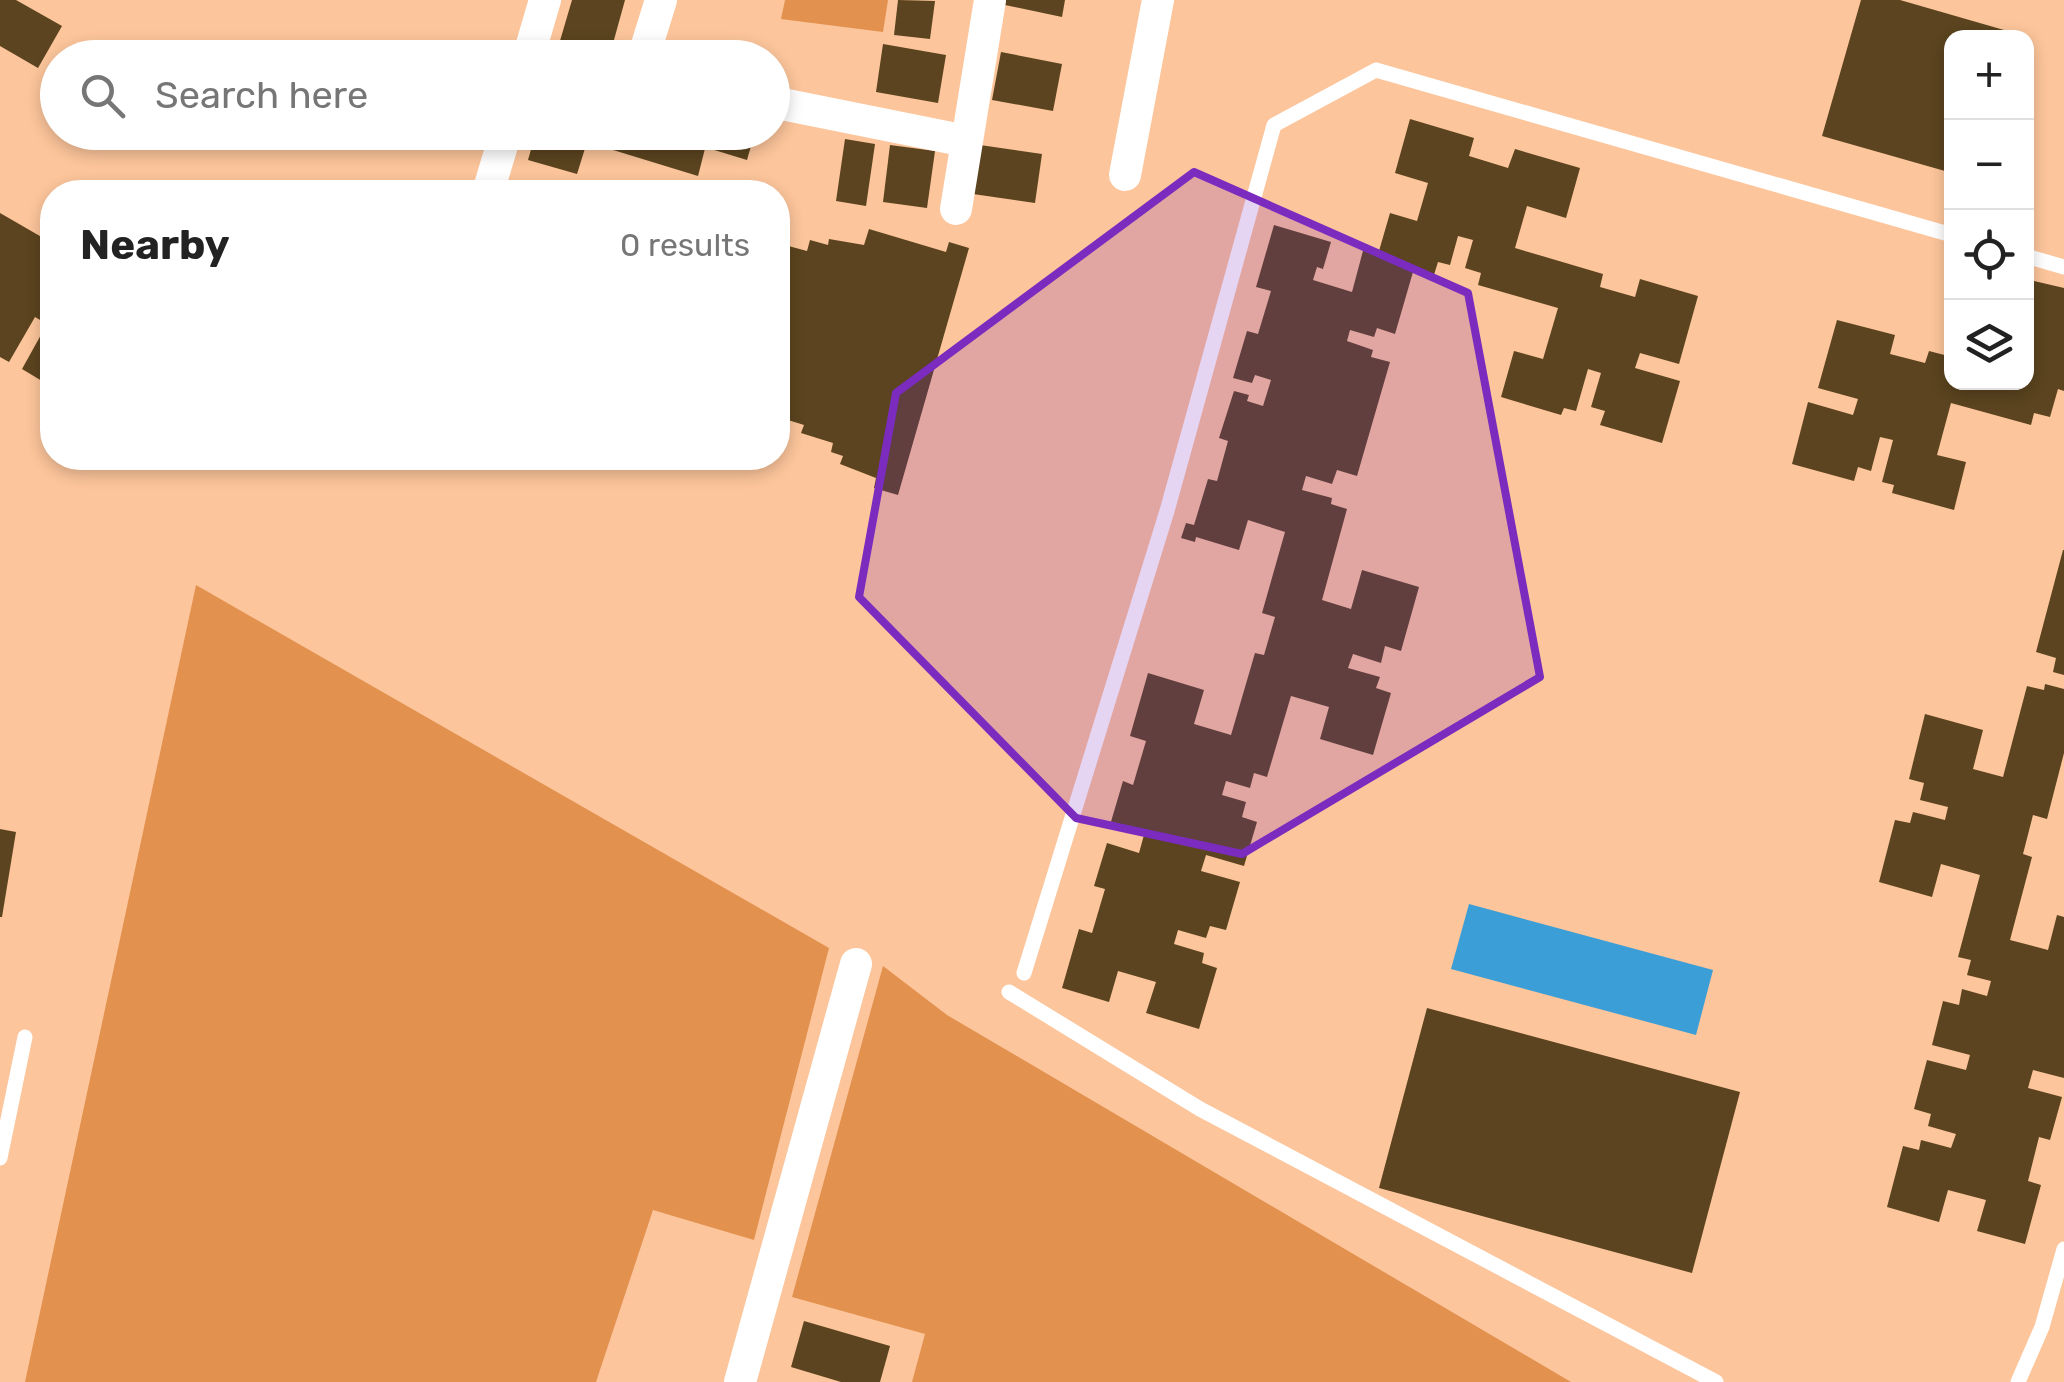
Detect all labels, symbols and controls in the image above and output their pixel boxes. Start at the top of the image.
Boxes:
map controls [1944,30,2034,390]
button: + [1944,30,2034,120]
search box [40,40,790,150]
icon: search [75,68,130,123]
text: Search here [155,72,368,118]
button: − [1944,120,2034,210]
button: locate [1944,210,2034,300]
text: Nearby [80,220,230,270]
text: 0 results [620,226,750,264]
button: layers [1944,300,2034,390]

